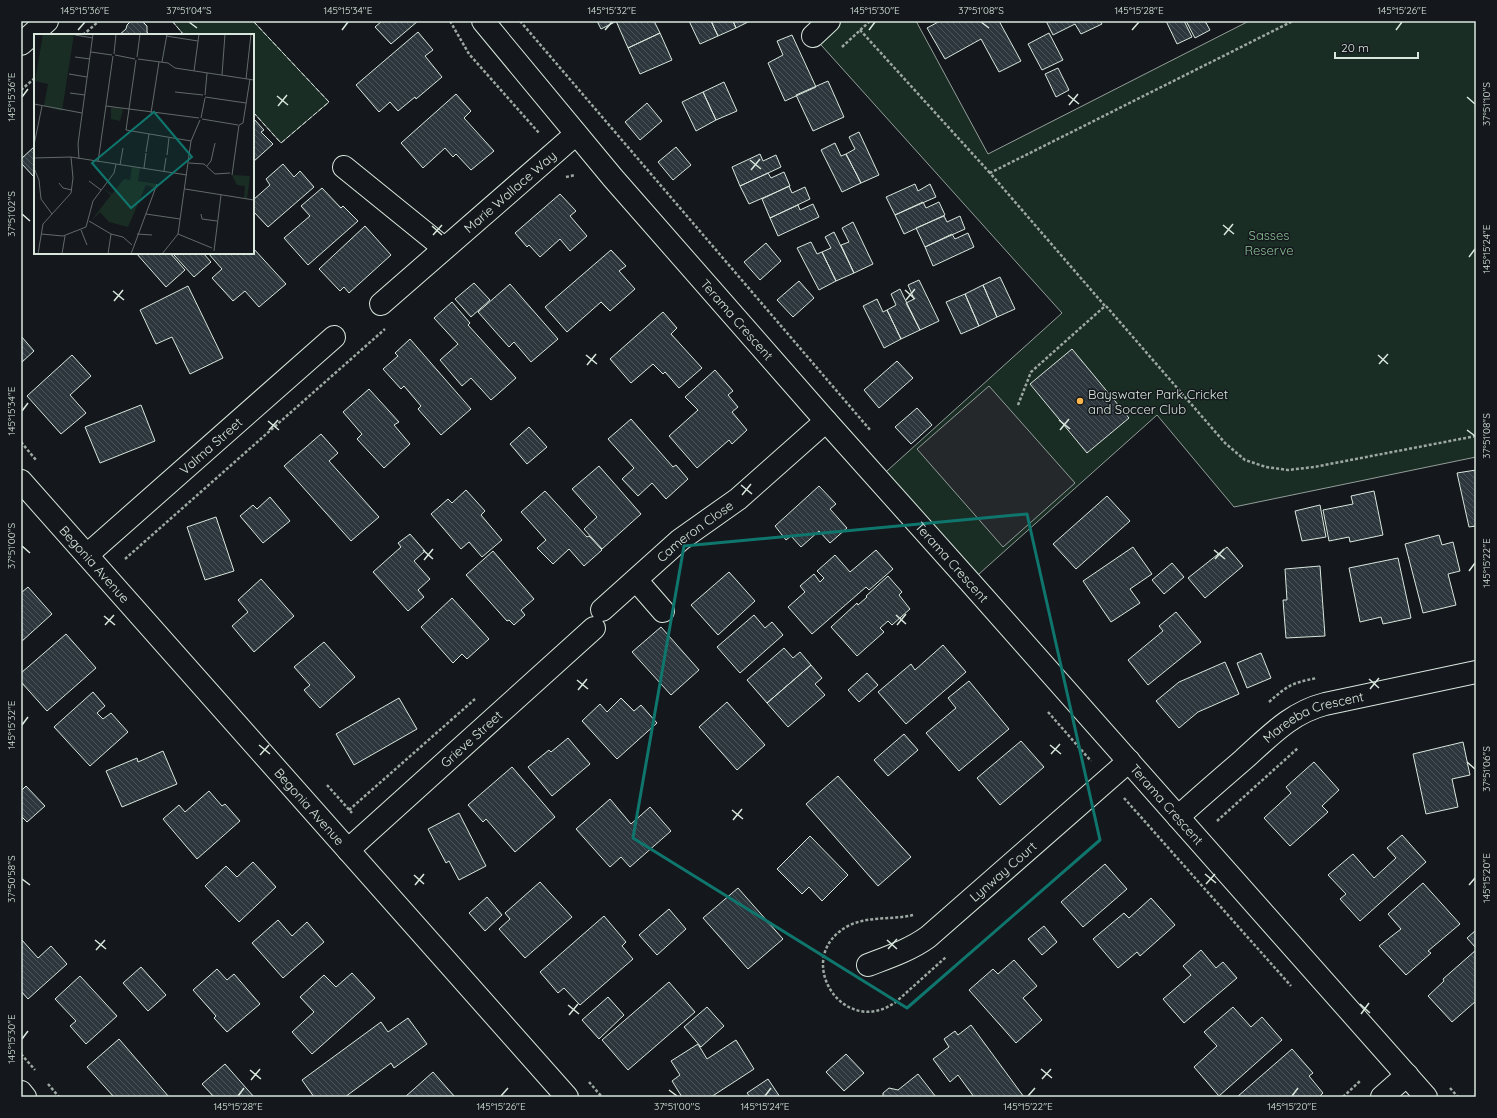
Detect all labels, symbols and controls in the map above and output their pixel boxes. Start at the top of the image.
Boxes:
text: 145°15'36"E [61,4,110,17]
text: 37°51'04"S [166,4,212,17]
text: 145°15'34"E [324,4,373,17]
text: 145°15'32"E [587,4,637,17]
text: 145°15'30"E [850,4,900,17]
text: 37°51'08"S [958,4,1004,17]
text: 145°15'28"E [1114,4,1164,17]
text: 145°15'26"E [1377,4,1427,17]
inset map [34,34,254,254]
scale bar [1335,34,1418,60]
text: 20 m [1341,40,1369,55]
text: 145°15'36"E [5,72,18,121]
text: 37°51'10"S [1480,82,1493,126]
street label: Marie Wallace Way [461,147,559,236]
text: 37°51'02"S [5,191,18,237]
text: 145°15'24"E [1480,224,1493,273]
park label: Sasses Reserve [1244,227,1294,258]
street label: Terama Crescent [697,276,777,363]
text: 145°15'34"E [5,386,18,435]
place label: Bayswater Park Cricket and Soccer Club [1088,386,1228,417]
marker: Bayswater Park Cricket and Soccer Club [1075,396,1085,406]
text: 37°51'08"S [1480,413,1493,459]
street label: Valma Street [176,414,245,478]
street label: Cameron Close [653,497,736,565]
street label: Terama Crescent [912,518,992,605]
street label: Begonia Avenue [56,522,133,606]
text: 37°51'00"S [5,523,18,569]
text: 145°15'22"E [1480,538,1493,588]
street label: Mareeba Crescent [1260,688,1365,746]
text: 145°15'32"E [5,700,18,750]
street label: Grieve Street [437,707,505,771]
text: 37°51'06"S [1480,746,1493,792]
street label: Terama Crescent [1127,761,1207,848]
street label: Begonia Avenue [271,765,348,848]
street label: Lynway Court [966,838,1040,905]
text: 145°15'20"E [1480,853,1493,903]
text: 37°50'58"S [5,855,18,903]
text: 145°15'30"E [5,1014,18,1064]
text: 145°15'28"E [213,1100,263,1113]
text: 145°15'26"E [476,1100,526,1113]
text: 37°51'00"S [654,1100,700,1113]
text: 145°15'24"E [741,1100,790,1113]
text: 145°15'22"E [1003,1100,1053,1113]
text: 145°15'20"E [1267,1100,1317,1113]

